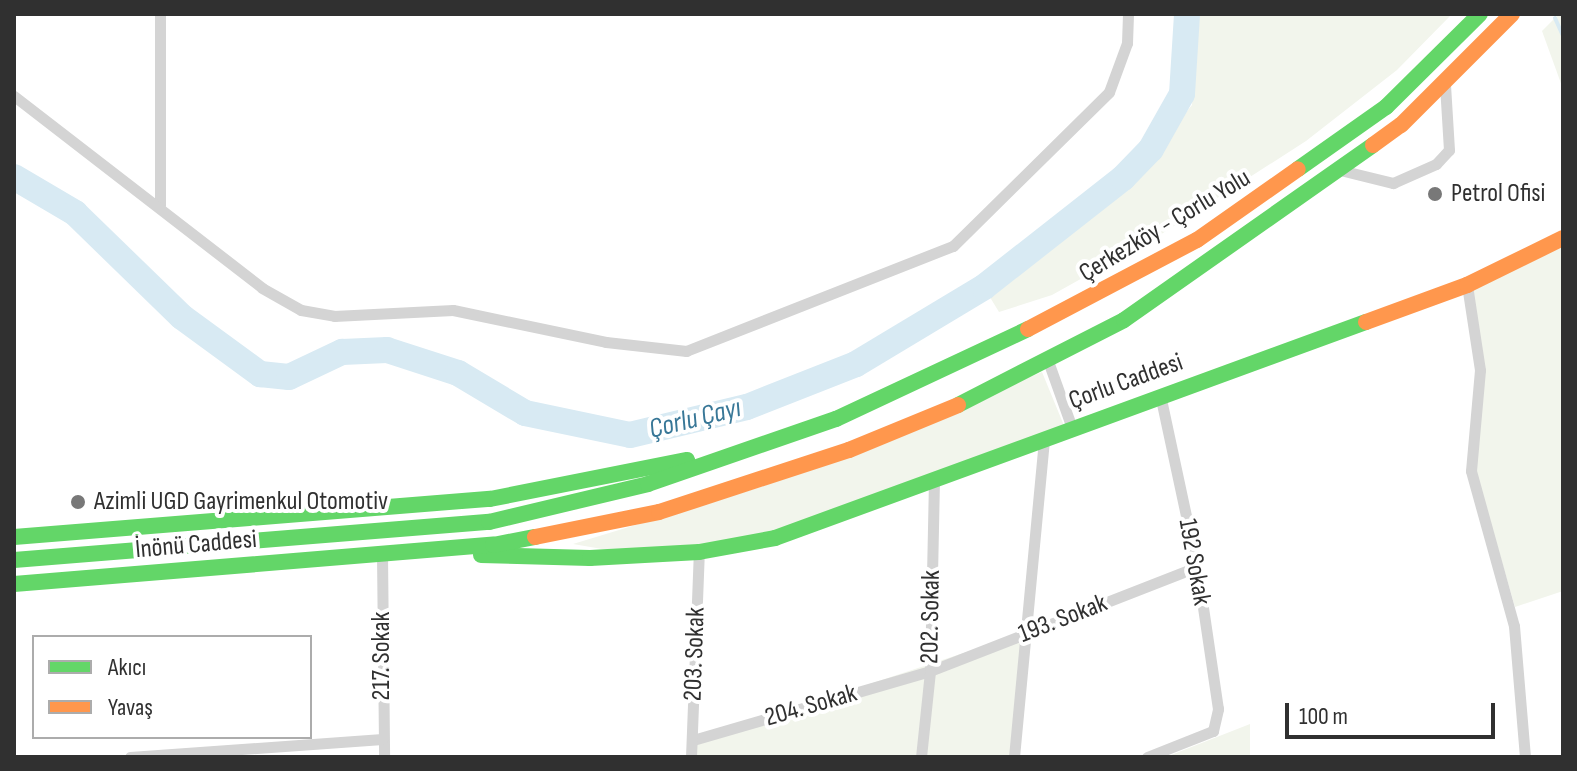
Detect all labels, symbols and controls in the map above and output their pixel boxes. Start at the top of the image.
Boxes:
street label: Çerkezköy - Çorlu Yolu [1074,163,1256,289]
place label: Petrol Ofisi [1451,178,1545,210]
marker: Petrol Ofisi [1426,185,1444,203]
street label: Çorlu Caddesi [1065,347,1187,417]
water label: Çorlu Çayı [646,391,744,447]
place label: Azimli UGD Gayrimenkul Otomotiv [94,486,388,518]
marker: Azimli UGD Gayrimenkul Otomotiv [69,493,87,511]
street label: 192 Sokak [1171,516,1217,608]
street label: İnönü Caddesi [134,524,258,566]
street label: 202. Sokak [915,570,947,664]
street label: 193. Sokak [1014,588,1112,650]
street label: 203. Sokak [678,606,712,702]
street label: 217. Sokak [366,612,398,700]
legend [32,635,312,739]
text: Akıcı [108,653,146,682]
street label: 204. Sokak [762,678,860,734]
scale bar [1289,687,1499,737]
text: Yavaş [108,693,153,722]
text: 100 m [1299,702,1348,731]

